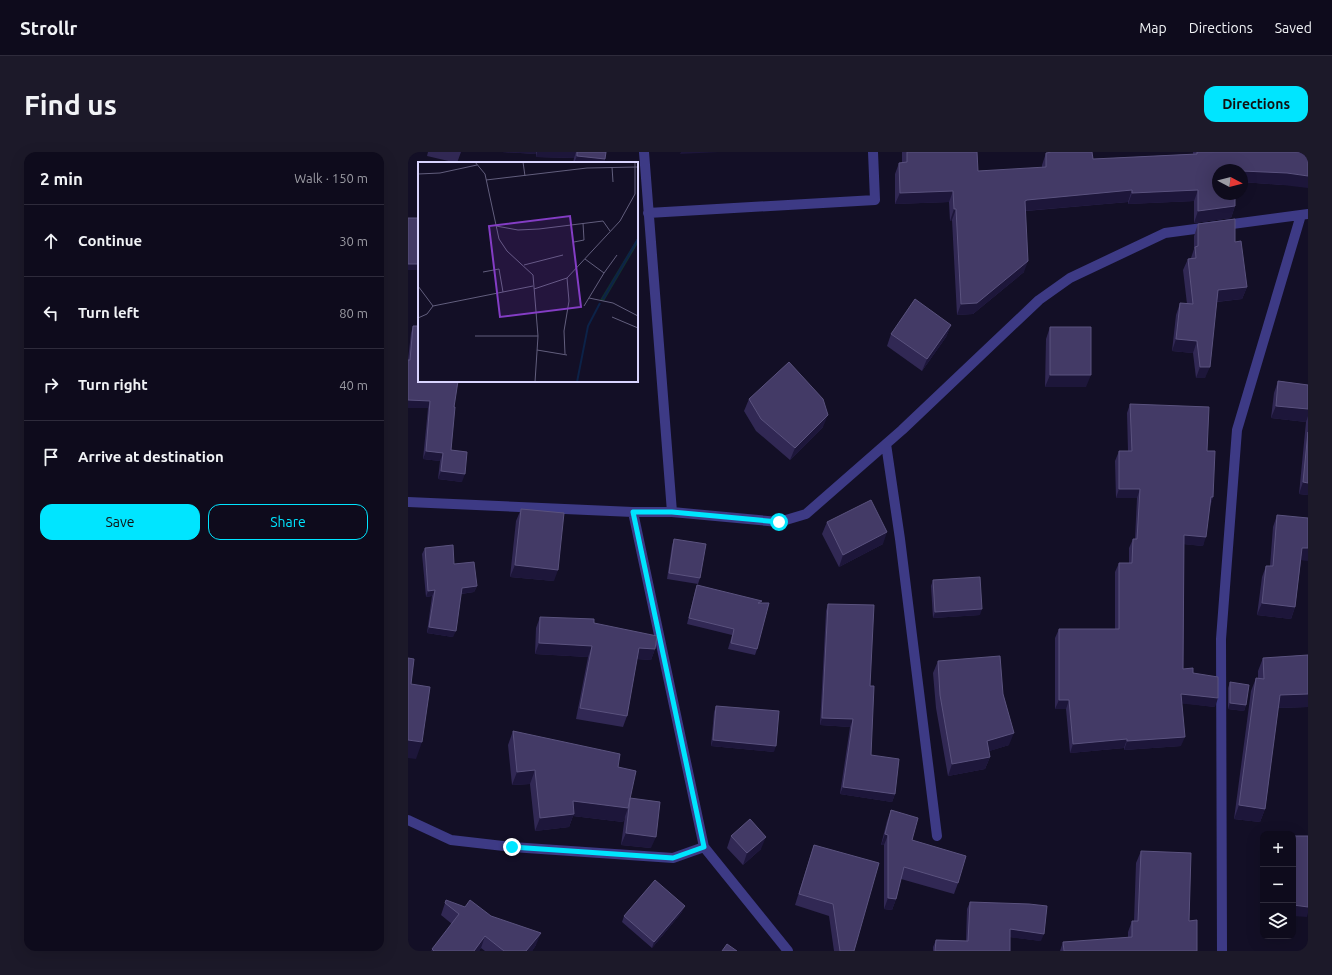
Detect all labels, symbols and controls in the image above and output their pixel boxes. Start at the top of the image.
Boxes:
text: Strollr [20,17,77,39]
text: Map [1139,20,1167,36]
text: Directions [1189,20,1253,36]
text: Saved [1275,20,1312,36]
button: Directions [1204,86,1308,122]
text: Find us [24,89,117,120]
inset map [418,162,638,382]
north arrow [1212,164,1248,200]
text: 2 min [40,169,83,188]
text: Walk · 150 m [294,171,368,185]
icon: ahead [40,230,62,252]
text: Continue [78,232,142,249]
text: 30 m [339,234,368,248]
icon: left [40,302,62,324]
text: Turn left [78,304,139,321]
text: 80 m [339,306,368,320]
icon: right [40,374,62,396]
text: Turn right [78,376,148,393]
text: 40 m [339,378,368,392]
icon: arrive [40,446,62,468]
text: Arrive at destination [78,448,224,465]
button: Save [40,504,200,540]
button: Share [208,504,368,540]
route start [770,513,788,531]
map controls [1260,831,1296,939]
button: + [1260,831,1296,867]
route end [503,838,521,856]
button: − [1260,867,1296,903]
button: layers [1260,903,1296,939]

